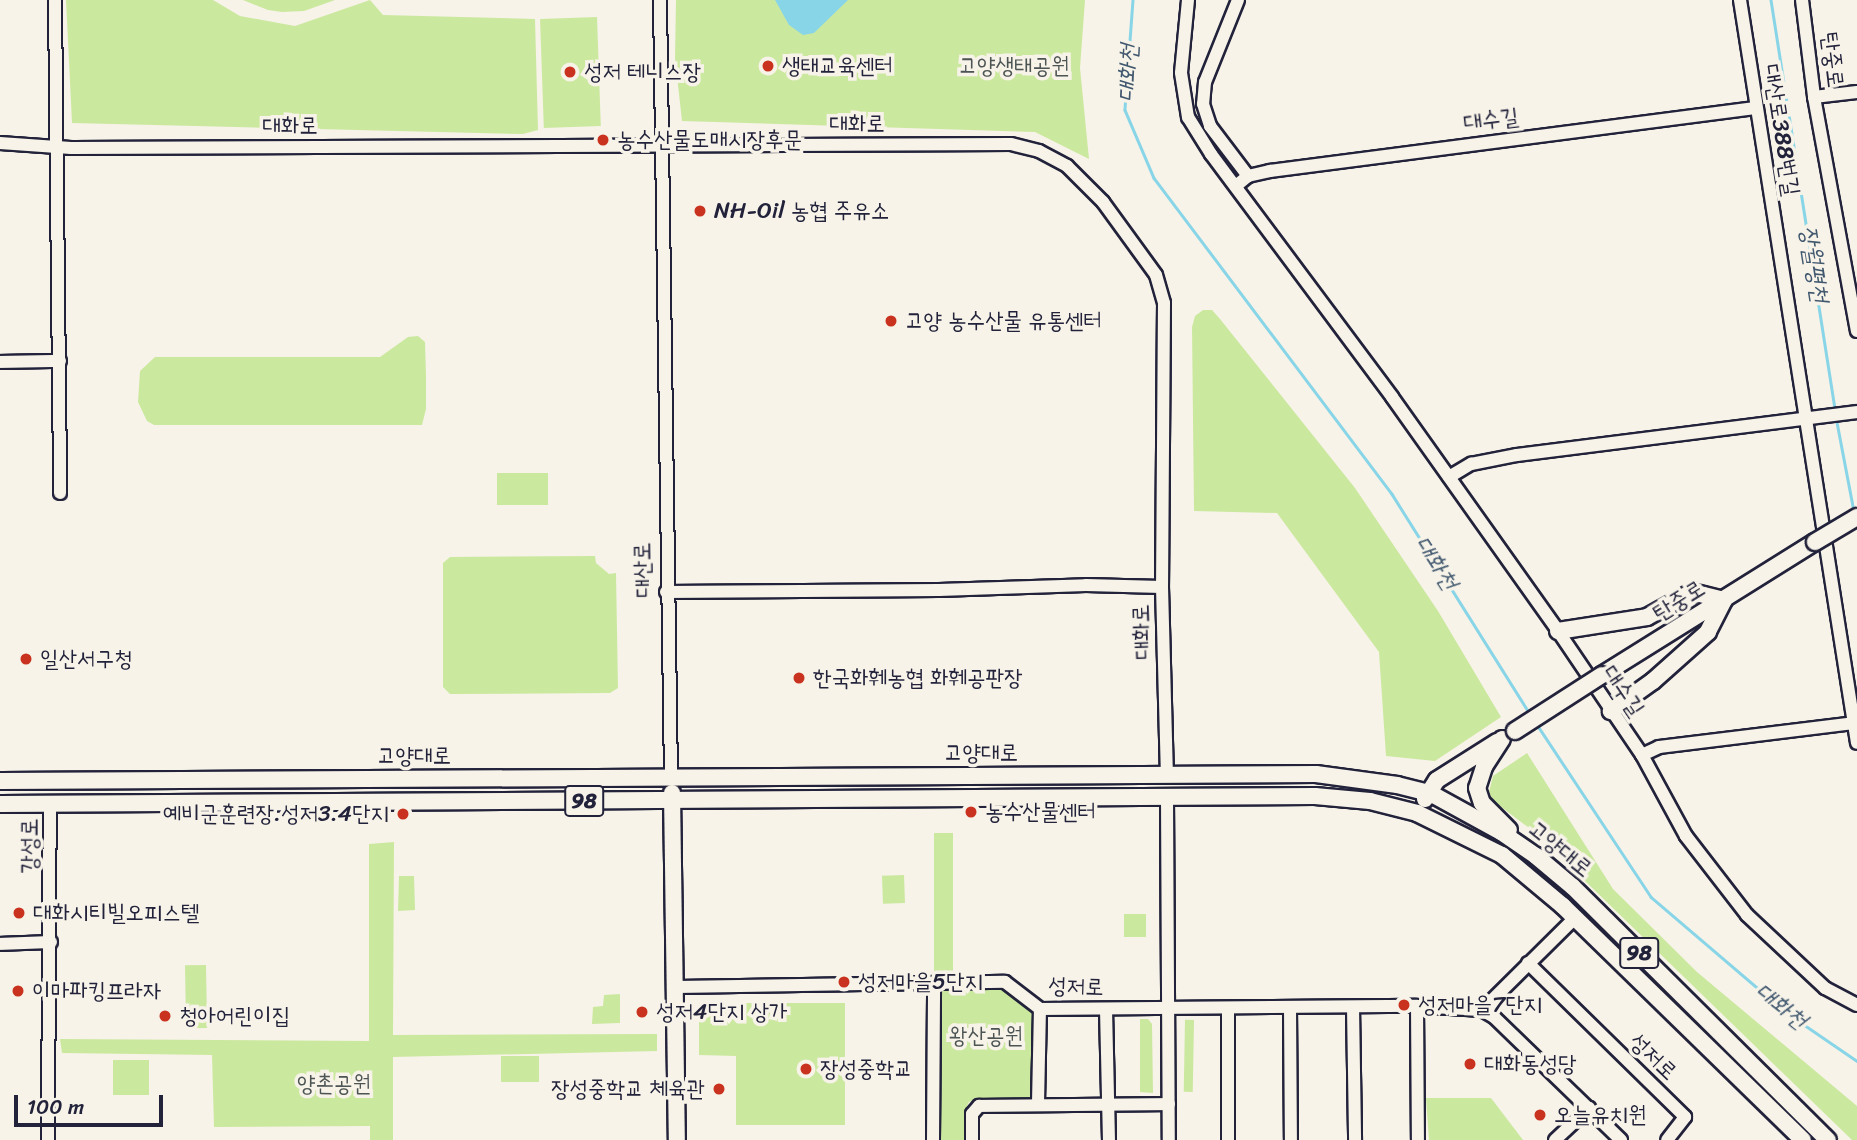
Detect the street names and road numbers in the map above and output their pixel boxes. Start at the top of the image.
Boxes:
street label: 탄중로 [1815,31,1849,89]
street label: 대산로388번길 [1757,62,1805,198]
street label: 대수길 [1462,103,1520,137]
street label: 대화로 [829,110,885,138]
street label: 대화로 [262,112,318,140]
street label: 대산로 [629,542,657,598]
street label: 탄중로 [1648,575,1710,627]
street label: 대화로 [1127,604,1157,660]
street label: 대수길 [1596,660,1650,722]
street label: 고양대로 [944,739,1018,767]
street label: 고양대로 [377,742,451,770]
road number: 98 [563,784,605,818]
street label: 고양대로 [1523,815,1597,883]
street label: 강성로 [16,818,44,874]
road number: 98 [1618,936,1660,970]
street label: 성저로 [1048,972,1104,1002]
street label: 성저로 [1623,1028,1683,1086]

